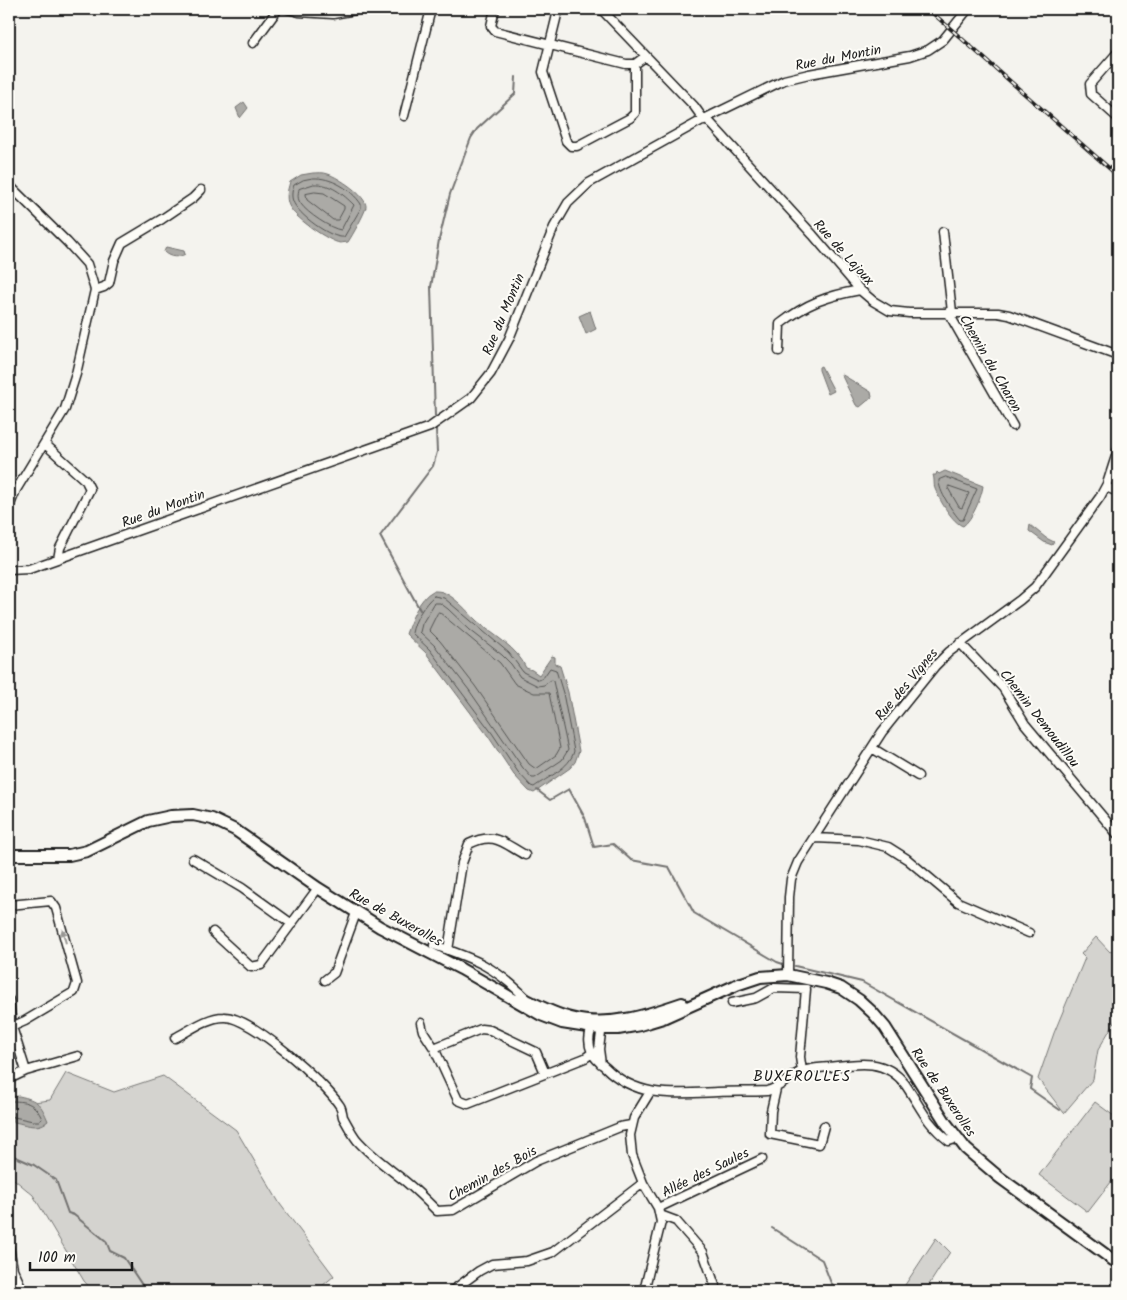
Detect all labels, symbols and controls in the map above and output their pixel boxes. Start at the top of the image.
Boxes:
street label: Rue du Montin [793,39,883,77]
street label: Rue de Lajoux [807,215,880,291]
street label: Rue du Montin [477,270,531,359]
street label: Chemin du Charon [953,310,1027,417]
street label: Rue du Montin [119,484,208,534]
street label: Rue des Vignes [870,644,944,726]
street label: Chemin Demoudillou [994,665,1085,773]
street label: Rue de Buxerolles [345,883,446,953]
one-way arrow [60,929,68,944]
street label: Rue de Buxerolles [905,1043,981,1142]
district label: BUXEROLLES [753,1065,851,1089]
street label: Chemin des Bois [444,1140,541,1208]
street label: Allée des Saules [658,1142,753,1204]
scale bar [30,1240,132,1272]
text: 100 m [38,1246,76,1270]

